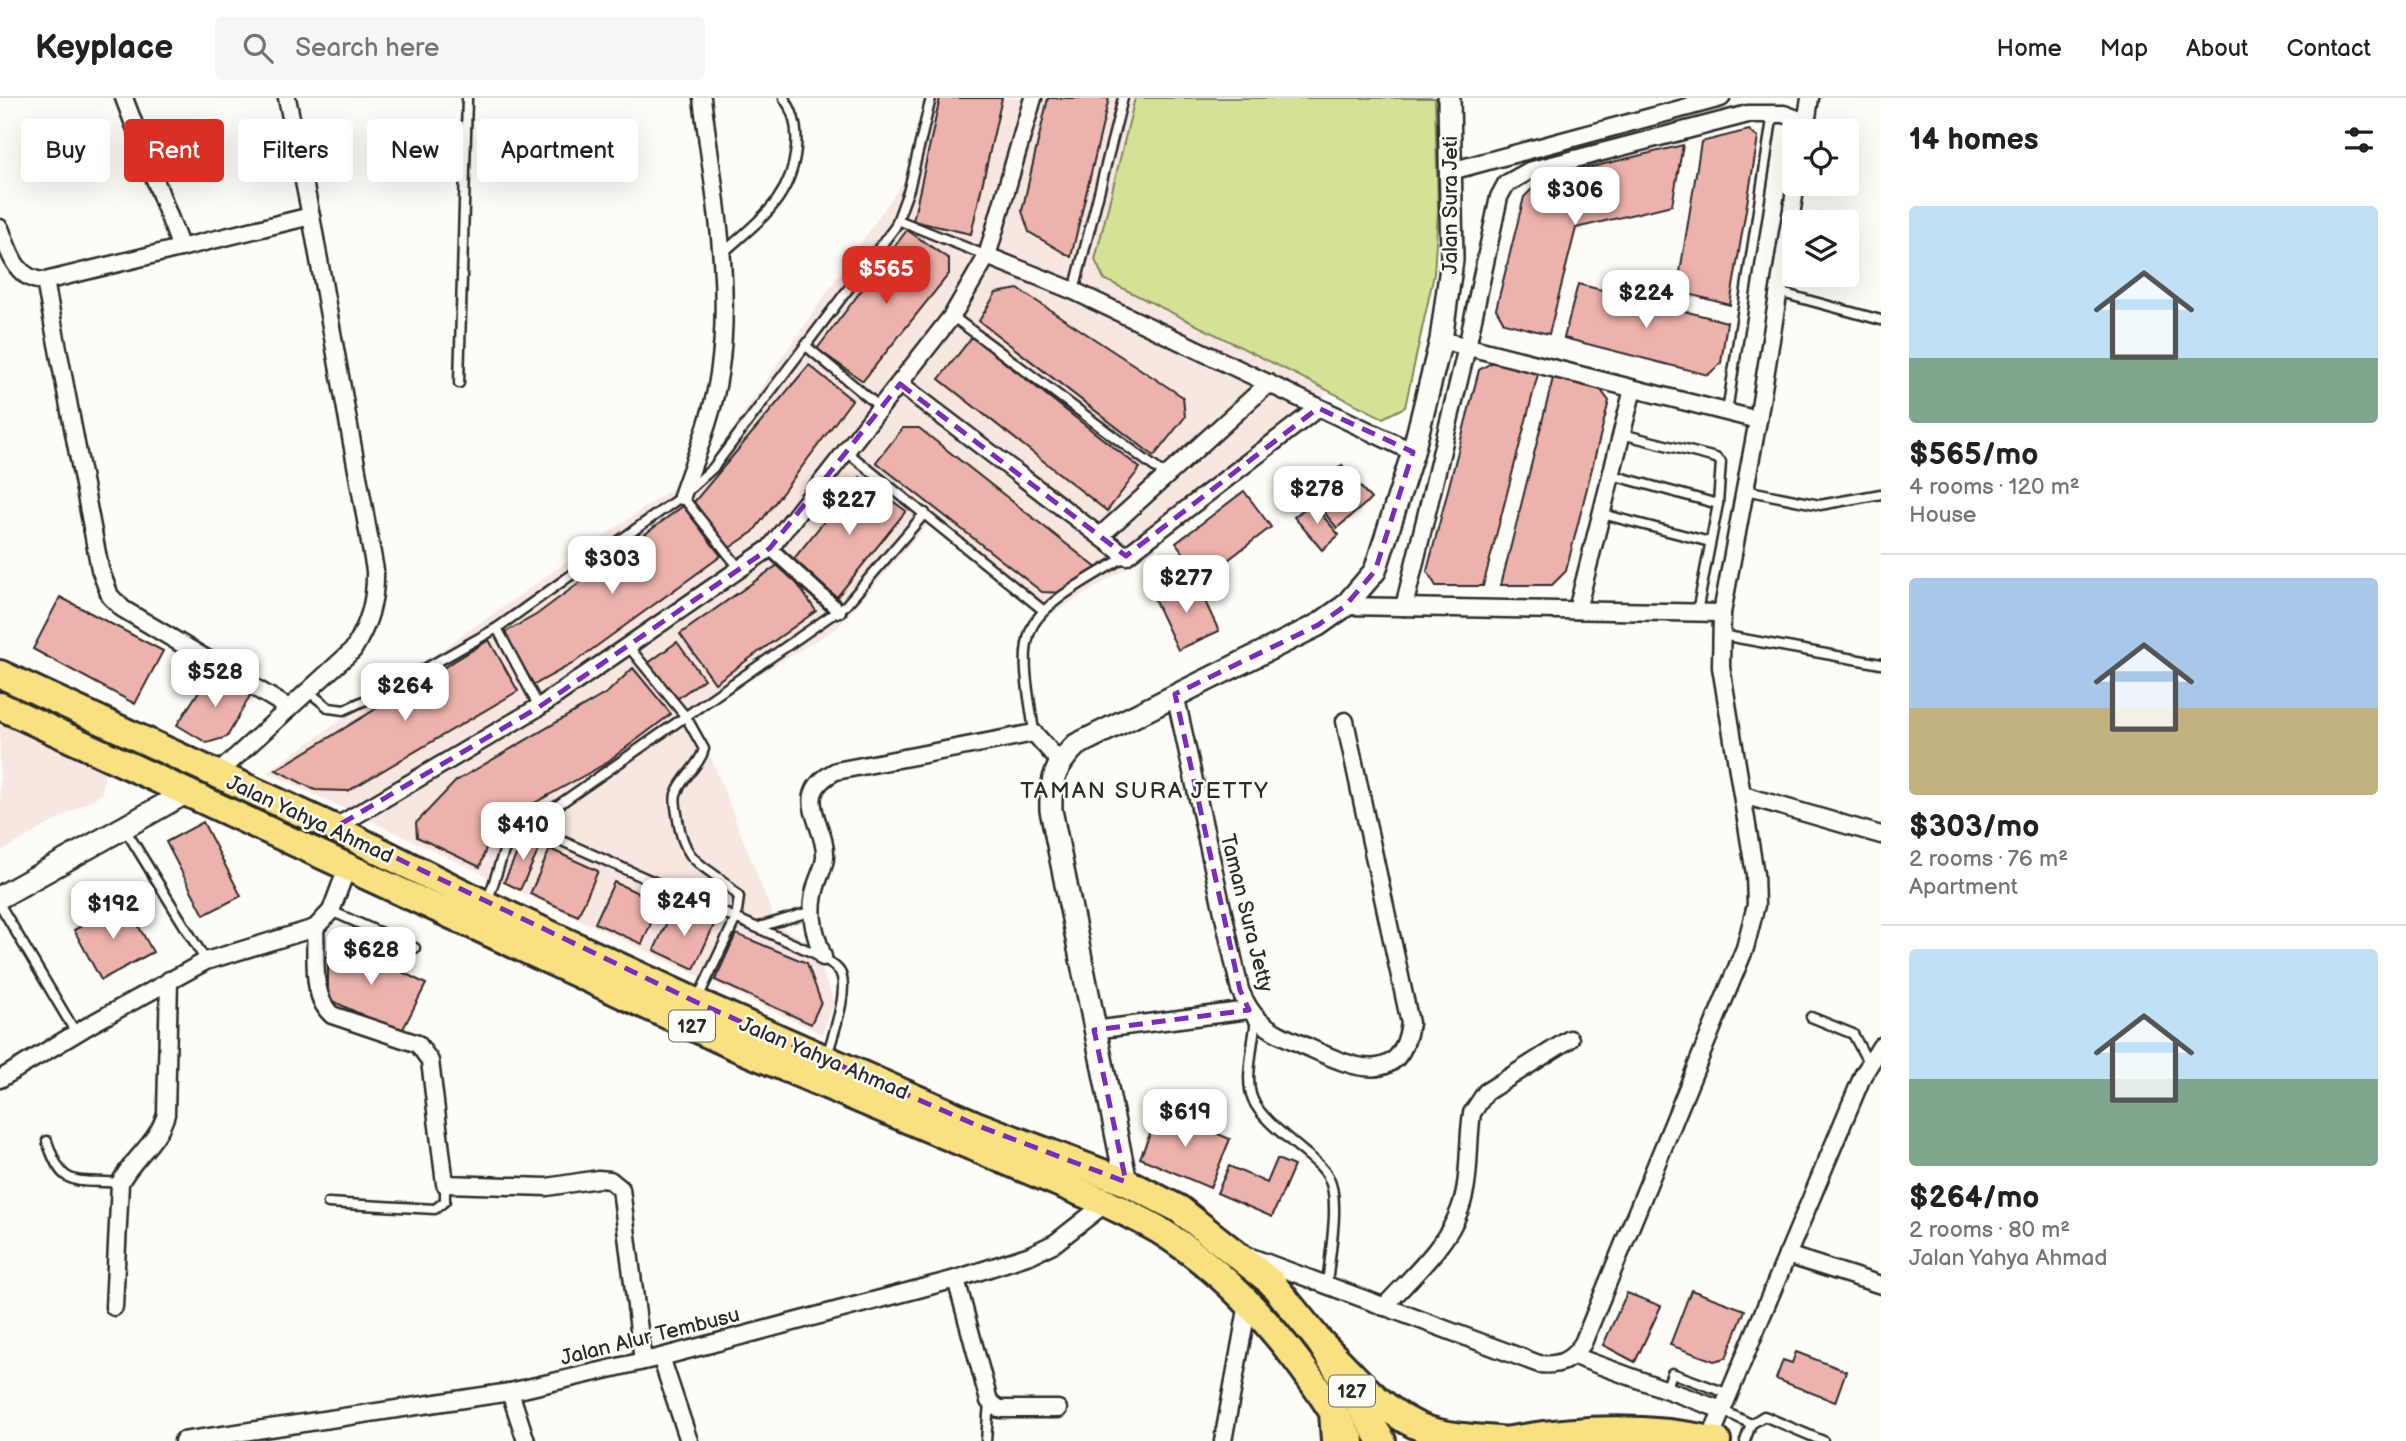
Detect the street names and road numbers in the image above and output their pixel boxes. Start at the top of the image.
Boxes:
street label: Jalan Sura Jeti [1438,136,1463,274]
street label: Jalan Yahya Ahmad [222,770,397,869]
street label: Taman Sura Jetty [1215,831,1278,995]
road number: 127 [669,1010,715,1042]
street label: Jalan Yahya Ahmad [736,1012,912,1105]
street label: Jalan Alur Tembusu [558,1302,742,1371]
road number: 127 [1329,1376,1375,1406]

